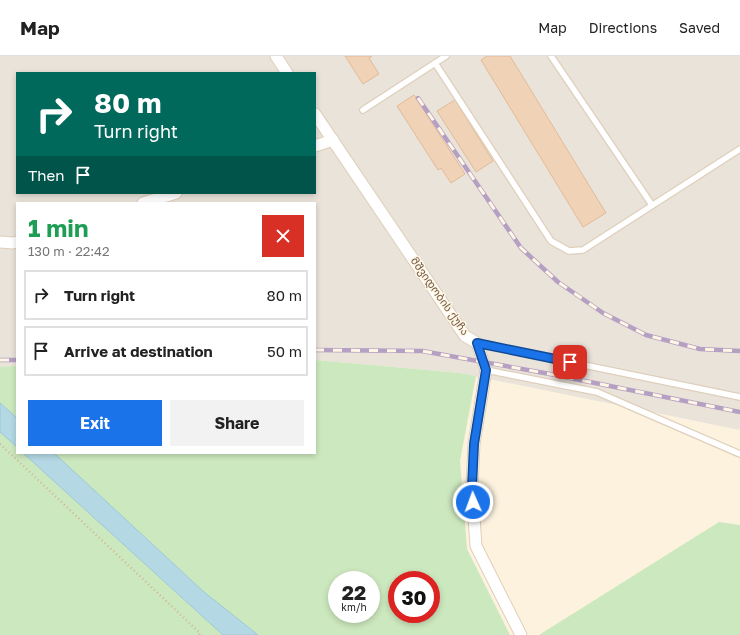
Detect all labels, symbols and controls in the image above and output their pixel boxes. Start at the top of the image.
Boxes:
text: Map [20,16,60,39]
text: Map [538,19,567,36]
text: Directions [589,19,657,36]
text: Saved [679,19,720,36]
text: 80 m [94,86,162,119]
icon: right [28,88,80,140]
text: Turn right [94,120,178,142]
icon: arrive [72,164,94,186]
text: Then [28,166,64,184]
text: 1 min [28,213,88,242]
button: close [262,215,304,257]
text: 130 m · 22:42 [28,243,110,259]
street label: მშვიდობის ქუჩა [408,254,472,338]
icon: right [30,284,52,306]
text: Turn right [64,286,135,304]
text: 80 m [267,286,302,304]
icon: arrive [30,340,52,362]
text: Arrive at destination [64,342,213,360]
text: 50 m [267,342,302,360]
pin [553,345,587,379]
icon: arrive [559,351,581,373]
button: Exit [28,400,162,446]
button: Share [170,400,304,446]
position arrow [452,481,494,523]
speed limit sign: 30 [388,571,440,623]
text: 22 [342,580,366,604]
text: km/h [341,601,367,613]

